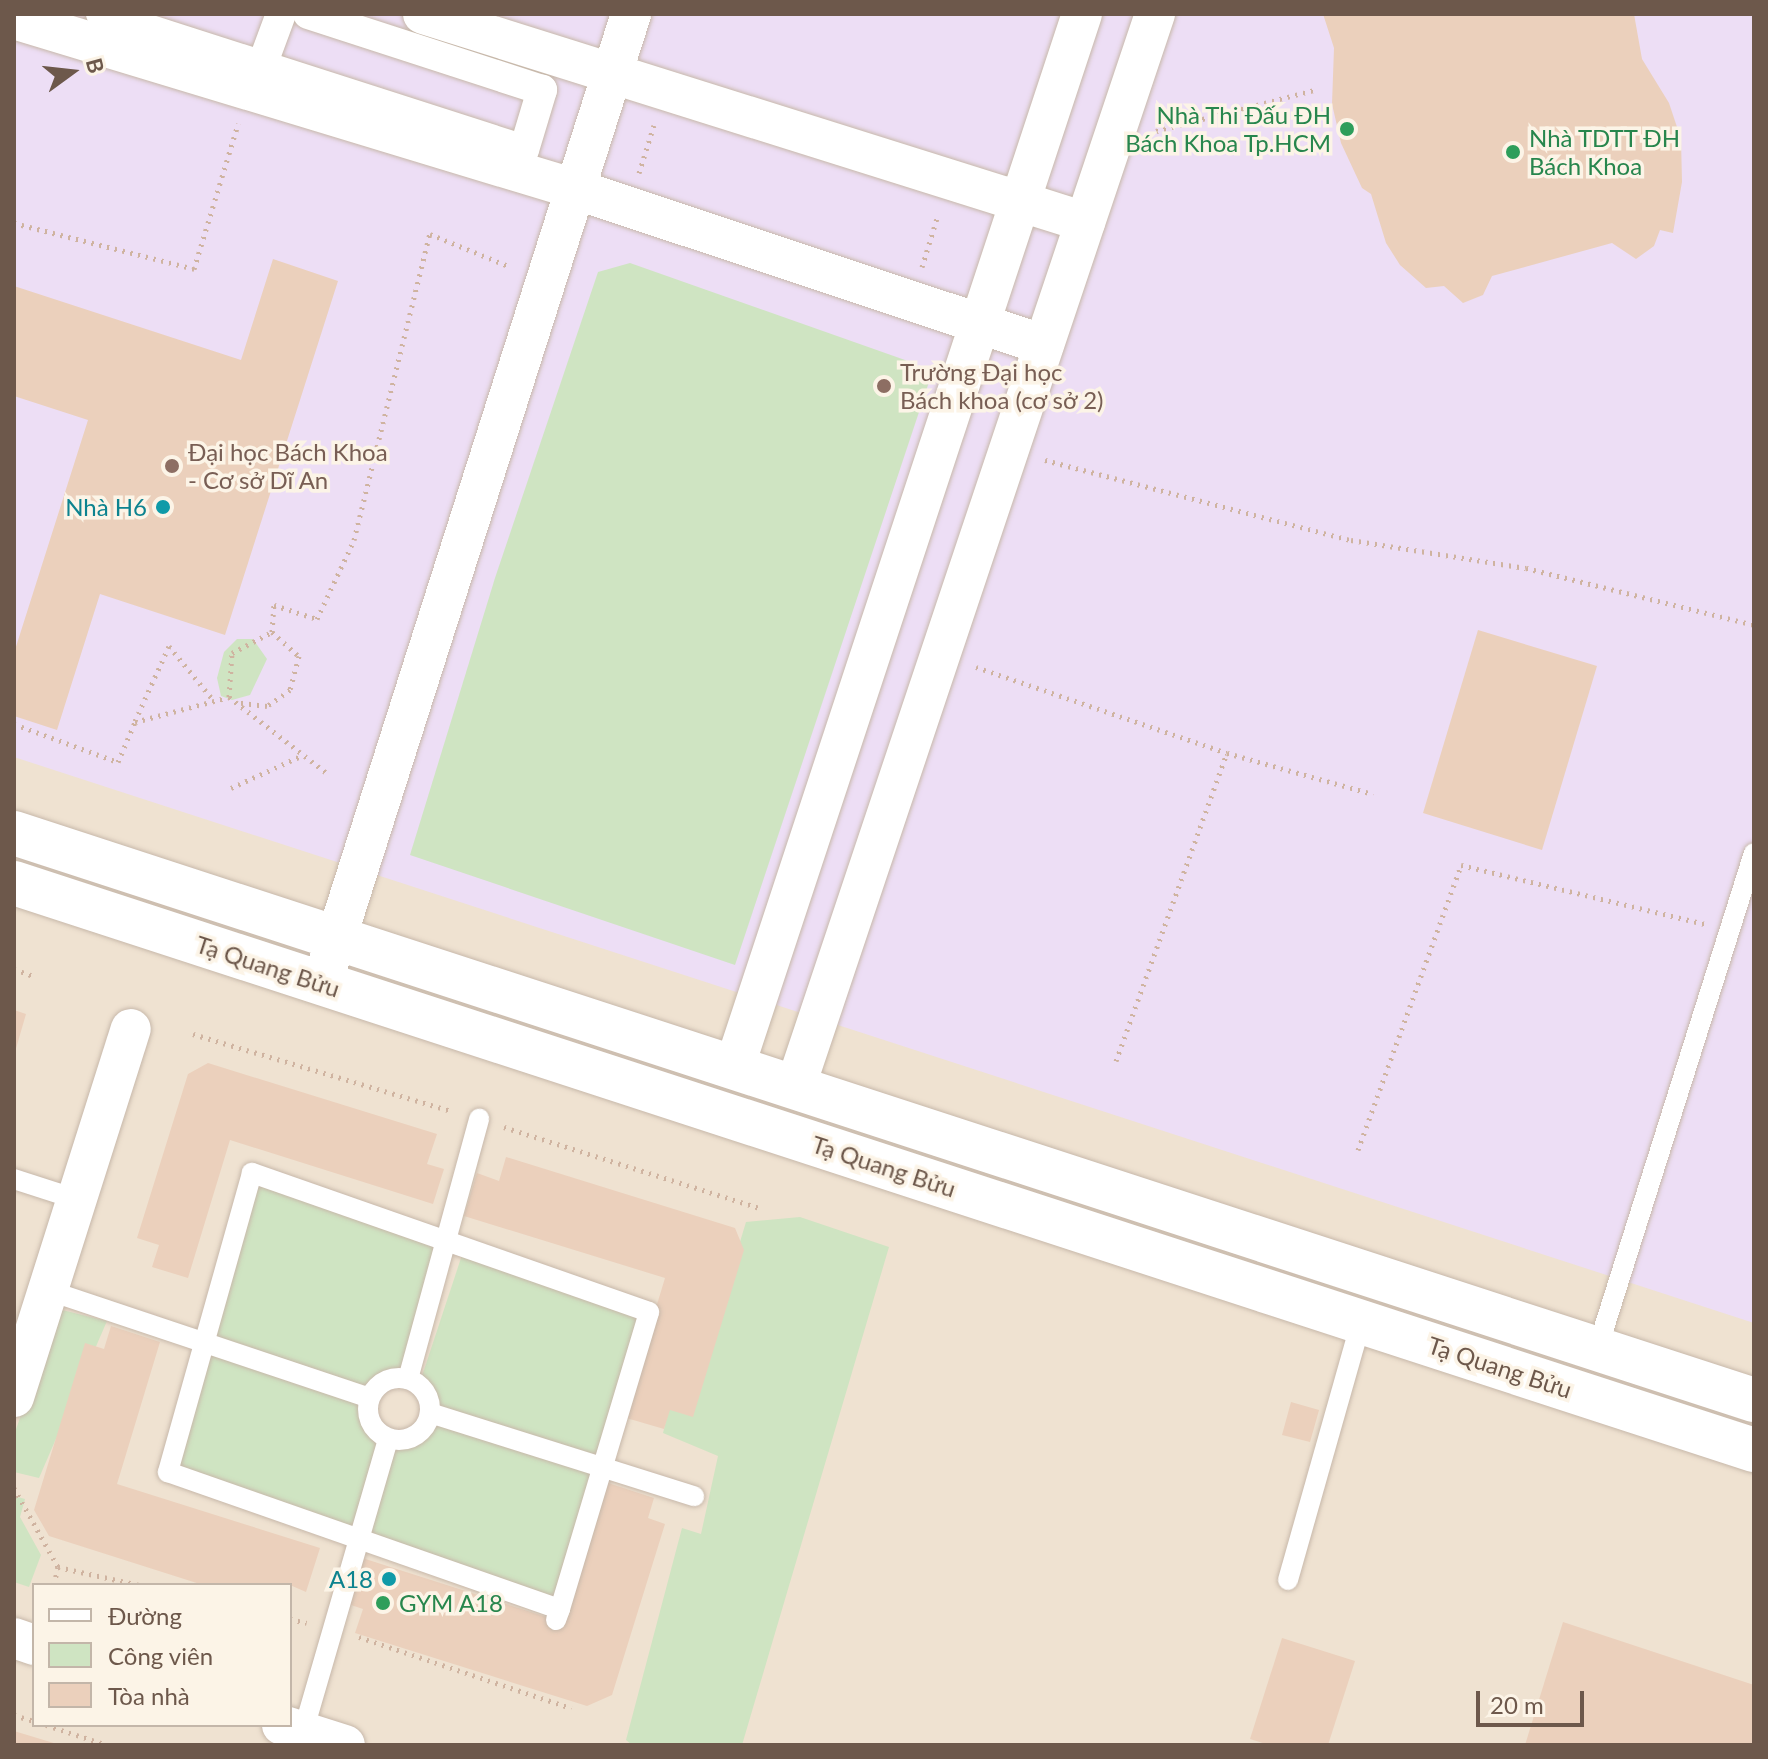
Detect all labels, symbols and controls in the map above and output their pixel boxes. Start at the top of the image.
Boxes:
north arrow [32,32,112,112]
text: B [81,55,111,76]
place label: Nhà Thi Đấu ĐH Bách Khoa Tp.HCM [1124,101,1331,157]
marker: Nhà Thi Đấu ĐH Bách Khoa Tp.HCM [1338,120,1356,138]
place label: Nhà TDTT ĐH Bách Khoa [1529,124,1681,180]
marker: Nhà TDTT ĐH Bách Khoa [1504,143,1522,161]
place label: Trường Đại học Bách khoa (cơ sở 2) [900,358,1105,414]
marker: Trường Đại học Bách khoa (cơ sở 2) [875,377,893,395]
place label: Đại học Bách Khoa - Cơ sở Dĩ An [188,438,388,494]
marker: Đại học Bách Khoa - Cơ sở Dĩ An [163,457,181,475]
place label: Nhà H6 [65,493,147,521]
marker: Nhà H6 [154,498,172,516]
street label: Tạ Quang Bửu [192,929,344,1003]
street label: Tạ Quang Bửu [808,1129,960,1203]
street label: Tạ Quang Bửu [1424,1330,1576,1404]
place label: A18 [329,1565,373,1593]
marker: A18 [380,1570,398,1588]
legend [32,1583,292,1727]
place label: GYM A18 [399,1589,504,1617]
marker: GYM A18 [374,1594,392,1612]
text: Đường [108,1601,182,1630]
text: Công viên [108,1641,213,1670]
scale bar [1480,1675,1588,1725]
text: Tòa nhà [108,1681,190,1710]
text: 20 m [1490,1690,1544,1719]

